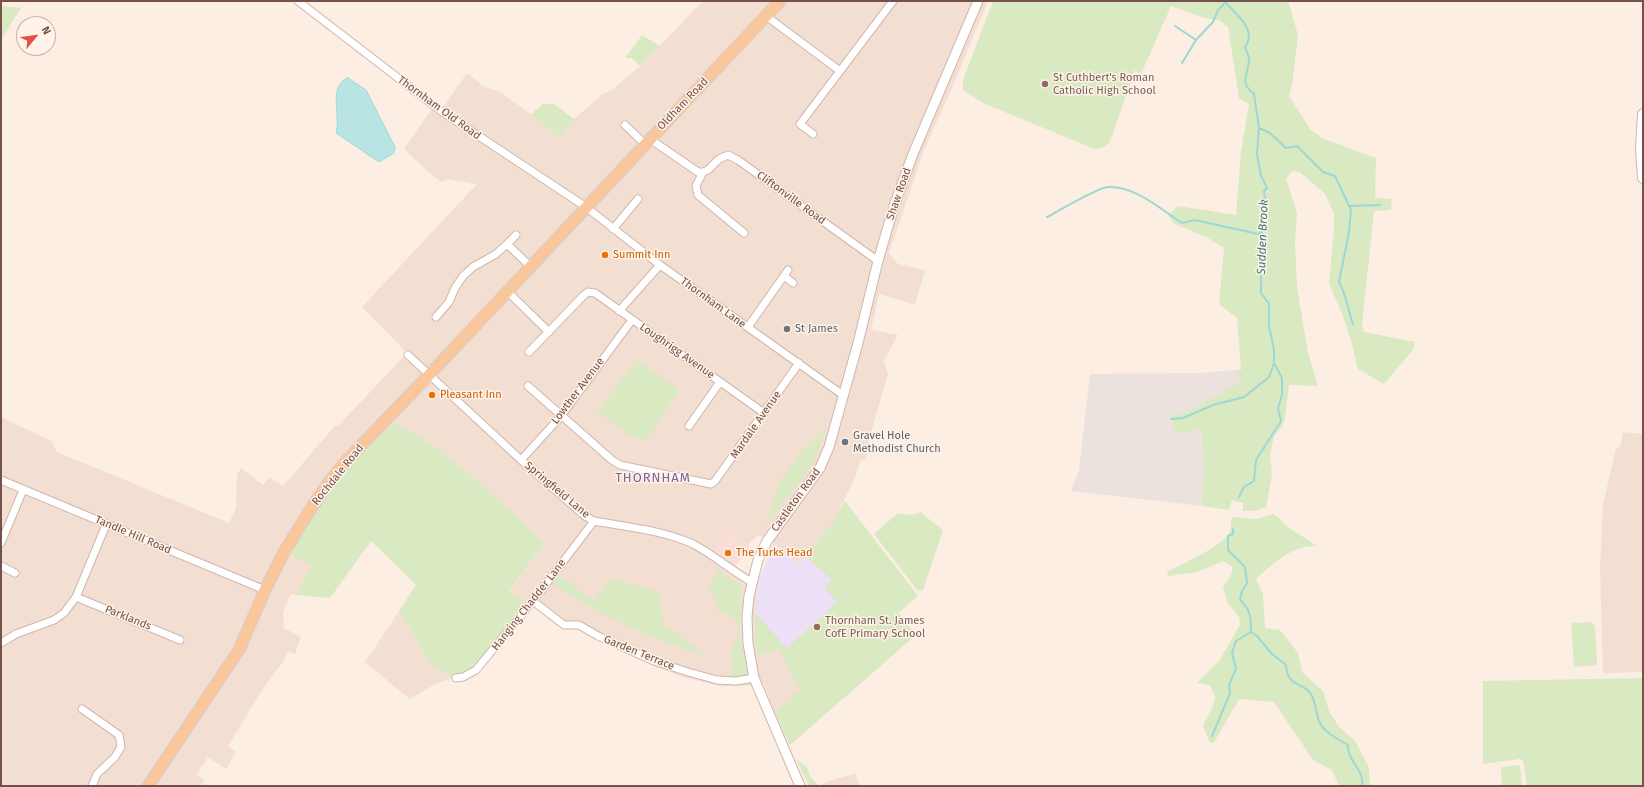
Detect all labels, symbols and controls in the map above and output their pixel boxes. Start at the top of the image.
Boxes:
north arrow [16,16,56,56]
text: N [39,24,54,37]
place label: St Cuthbert's Roman Catholic High School [1053,71,1156,97]
street label: Thornham Old Road [395,73,483,143]
street label: Oldham Road [655,75,711,133]
marker: St Cuthbert's Roman Catholic High School [1040,79,1050,89]
street label: Shaw Road [884,166,914,222]
street label: Cliftonville Road [754,169,828,227]
water label: Sudden Brook [1254,199,1272,275]
place label: Summit Inn [613,248,670,262]
marker: Summit Inn [600,250,610,260]
street label: Thornham Lane [678,275,748,331]
street label: Loughrigg Avenue [637,320,717,382]
place label: St James [795,322,838,336]
marker: St James [782,324,792,334]
street label: Lowther Avenue [549,355,607,427]
place label: Pleasant Inn [440,388,502,402]
street label: Mardale Avenue [728,389,784,461]
marker: Pleasant Inn [427,390,437,400]
place label: Gravel Hole Methodist Church [853,429,941,455]
marker: Gravel Hole Methodist Church [840,437,850,447]
street label: Rochdale Road [309,442,367,508]
street label: Springfield Lane [522,459,592,521]
street label: Castleton Road [769,466,823,534]
district label: THORNHAM [615,470,691,486]
street label: Tandle Hill Road [93,513,173,557]
place label: The Turks Head [736,546,812,560]
marker: The Turks Head [723,548,733,558]
street label: Hanging Chadder Lane [489,557,569,653]
street label: Parklands [103,603,153,633]
place label: Thornham St. James CofE Primary School [825,614,925,640]
marker: Thornham St. James CofE Primary School [812,622,822,632]
street label: Garden Terrace [602,633,676,673]

